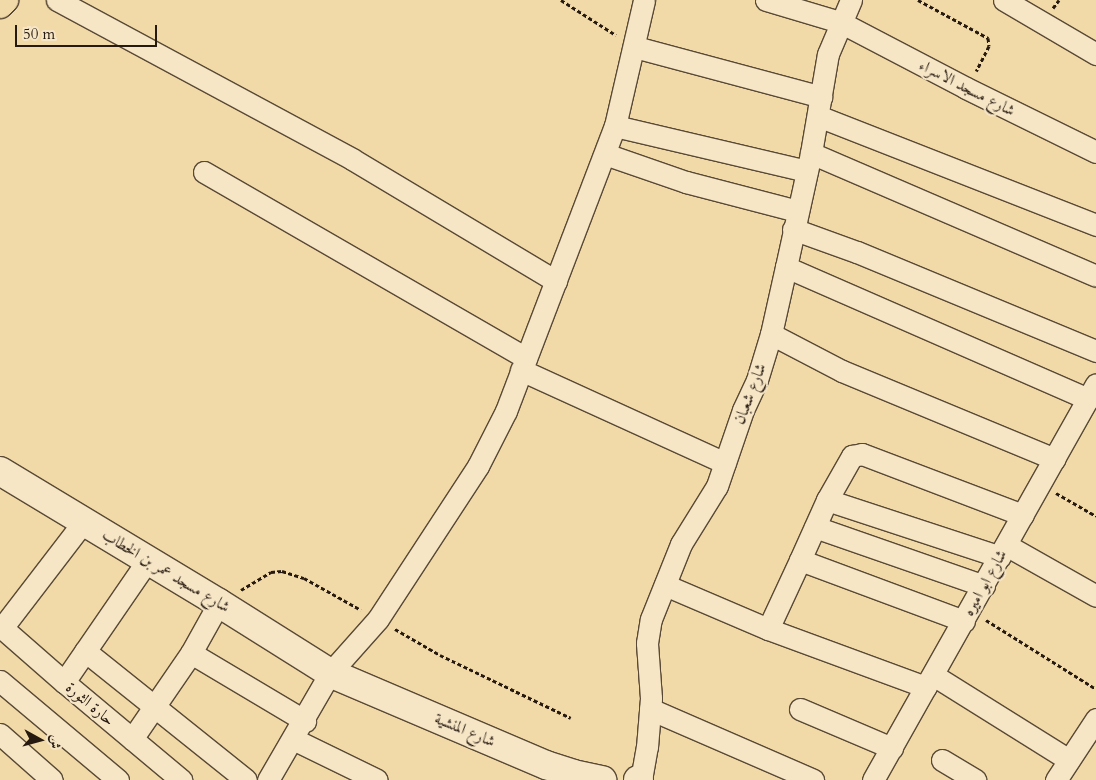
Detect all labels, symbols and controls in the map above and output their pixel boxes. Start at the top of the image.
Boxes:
scale bar [18,15,160,47]
text: 50 m [23,24,55,44]
street label: شارع مسجد الاسراء [916,56,1018,120]
street label: شارع شعبان [730,361,770,427]
street label: شارع مسجد عمر بن الخطاب [99,525,233,617]
street label: شارع ابو اميره [959,547,1011,619]
street label: حارة الثورة [62,678,118,730]
street label: شارع المنشية [432,709,498,751]
north arrow [15,715,65,765]
text: ش [45,734,66,750]

